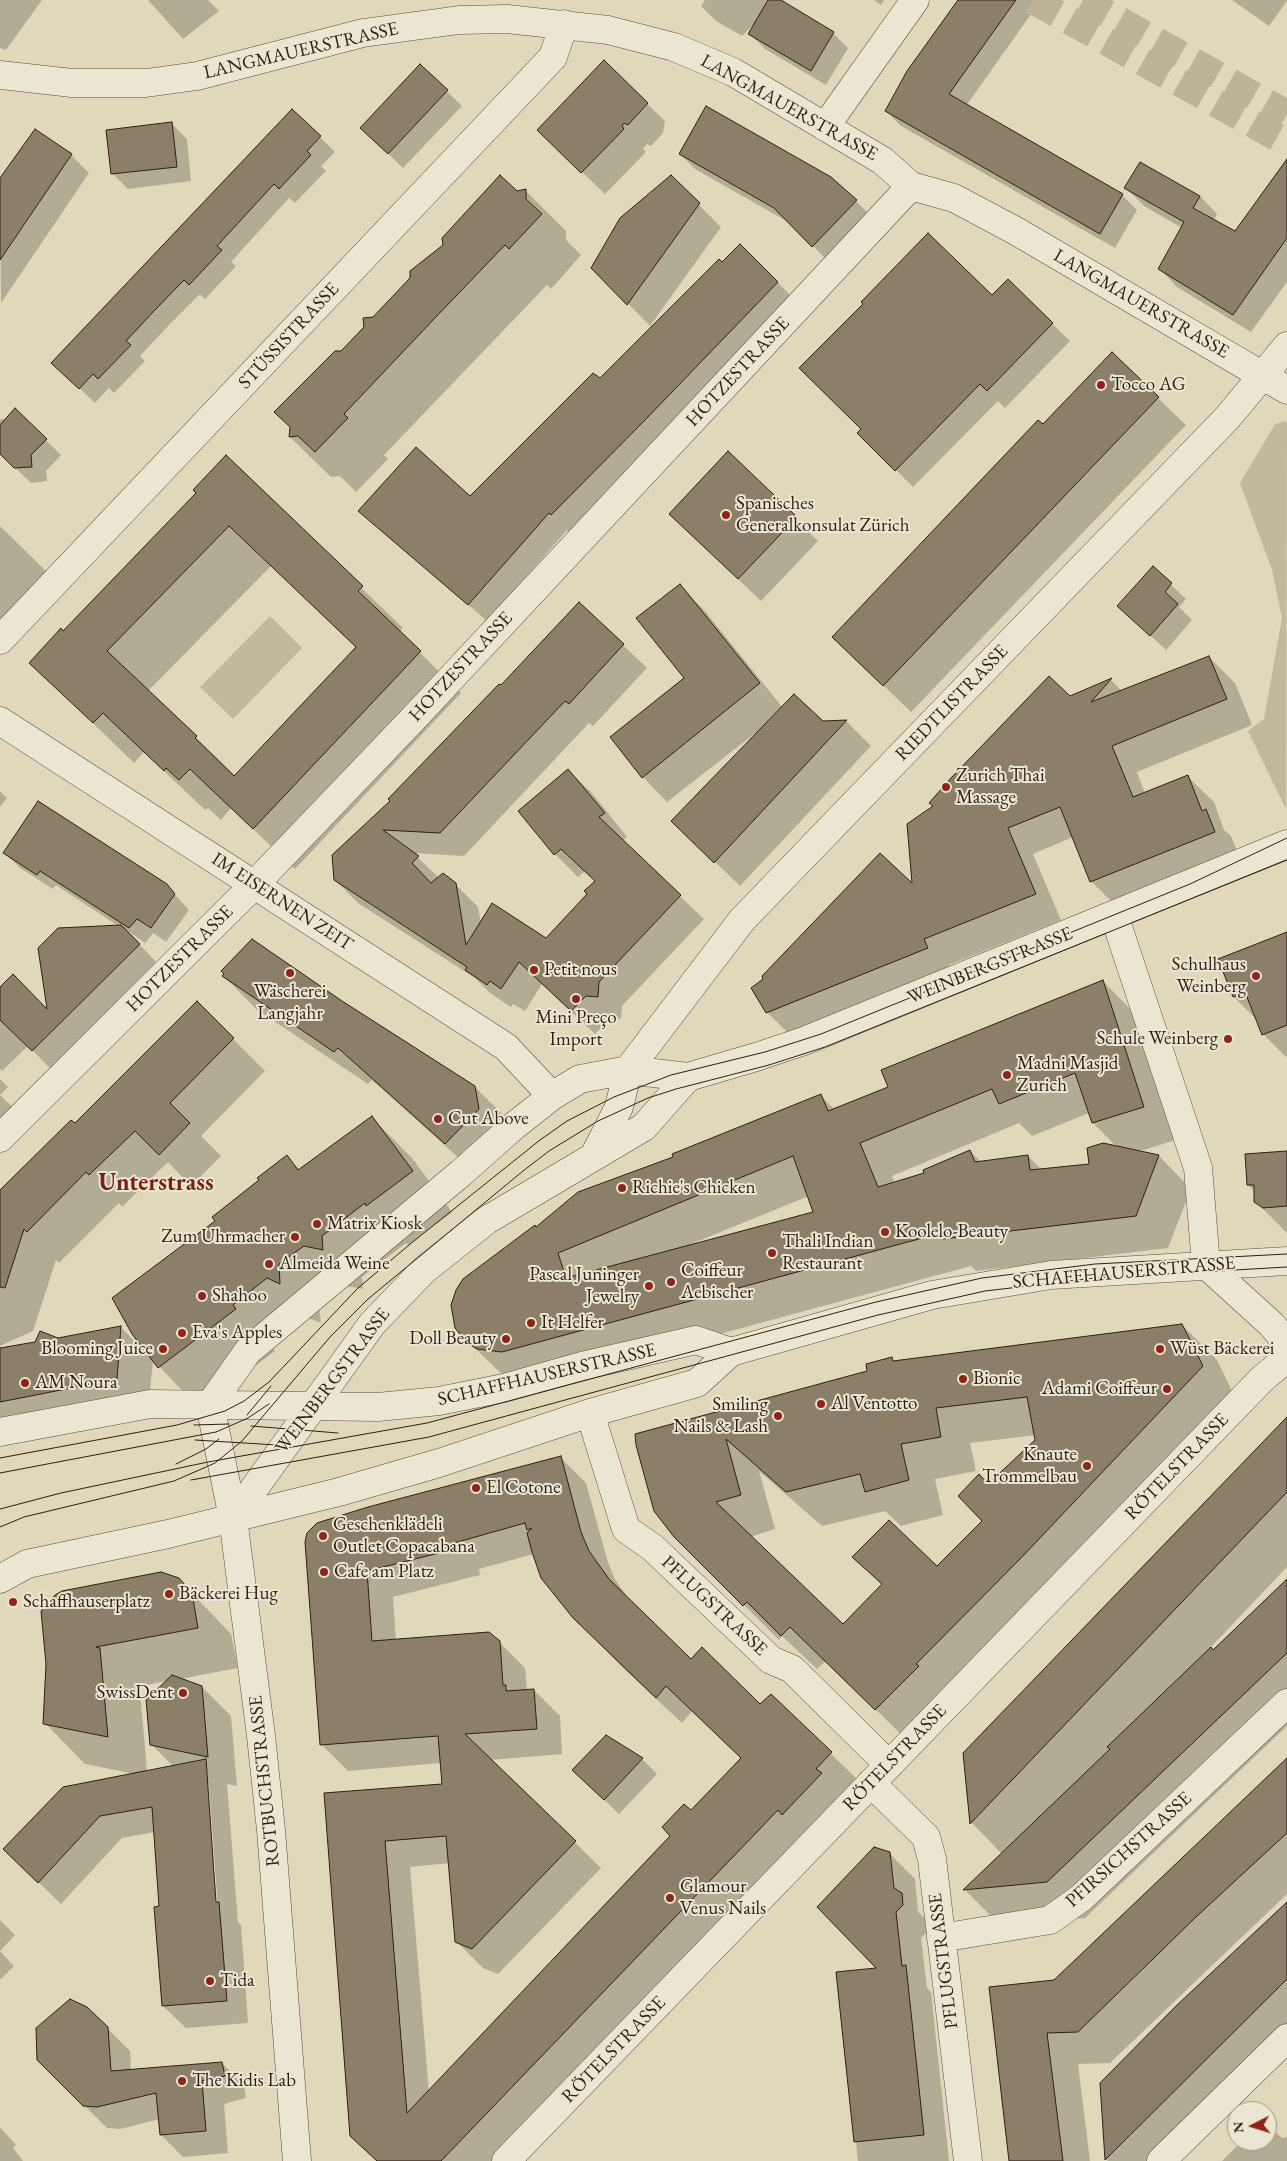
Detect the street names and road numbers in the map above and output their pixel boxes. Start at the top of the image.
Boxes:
street label: LANGMAUERSTRASSE [201,17,401,85]
street label: LANGMAUERSTRASSE [696,50,882,166]
street label: LANGMAUERSTRASSE [1049,244,1233,364]
street label: STÜSSISTRASSE [234,278,344,394]
street label: HOTZESTRASSE [681,312,795,432]
street label: HOTZESTRASSE [404,607,518,727]
street label: RIEDTLISTRASSE [891,640,1013,766]
street label: IM EISERNEN ZEIT [207,848,357,956]
street label: HOTZESTRASSE [122,901,238,1017]
street label: WEINBERGSTRASSE [904,922,1076,1010]
street label: SCHAFFHAUSERSTRASSE [1012,1252,1236,1294]
street label: WEINBERGSTRASSE [271,1304,395,1458]
street label: SCHAFFHAUSERSTRASSE [436,1339,658,1411]
street label: RÖTELSTRASSE [1120,1409,1234,1525]
street label: PFLUGSTRASSE [656,1551,772,1661]
street label: ROTBUCHSTRASSE [245,1694,285,1868]
street label: RÖTELSTRASSE [838,1700,952,1816]
street label: PFIRSICHSTRASSE [1061,1787,1197,1913]
street label: PFLUGSTRASSE [924,1892,964,2030]
street label: RÖTELSTRASSE [557,1992,671,2108]

